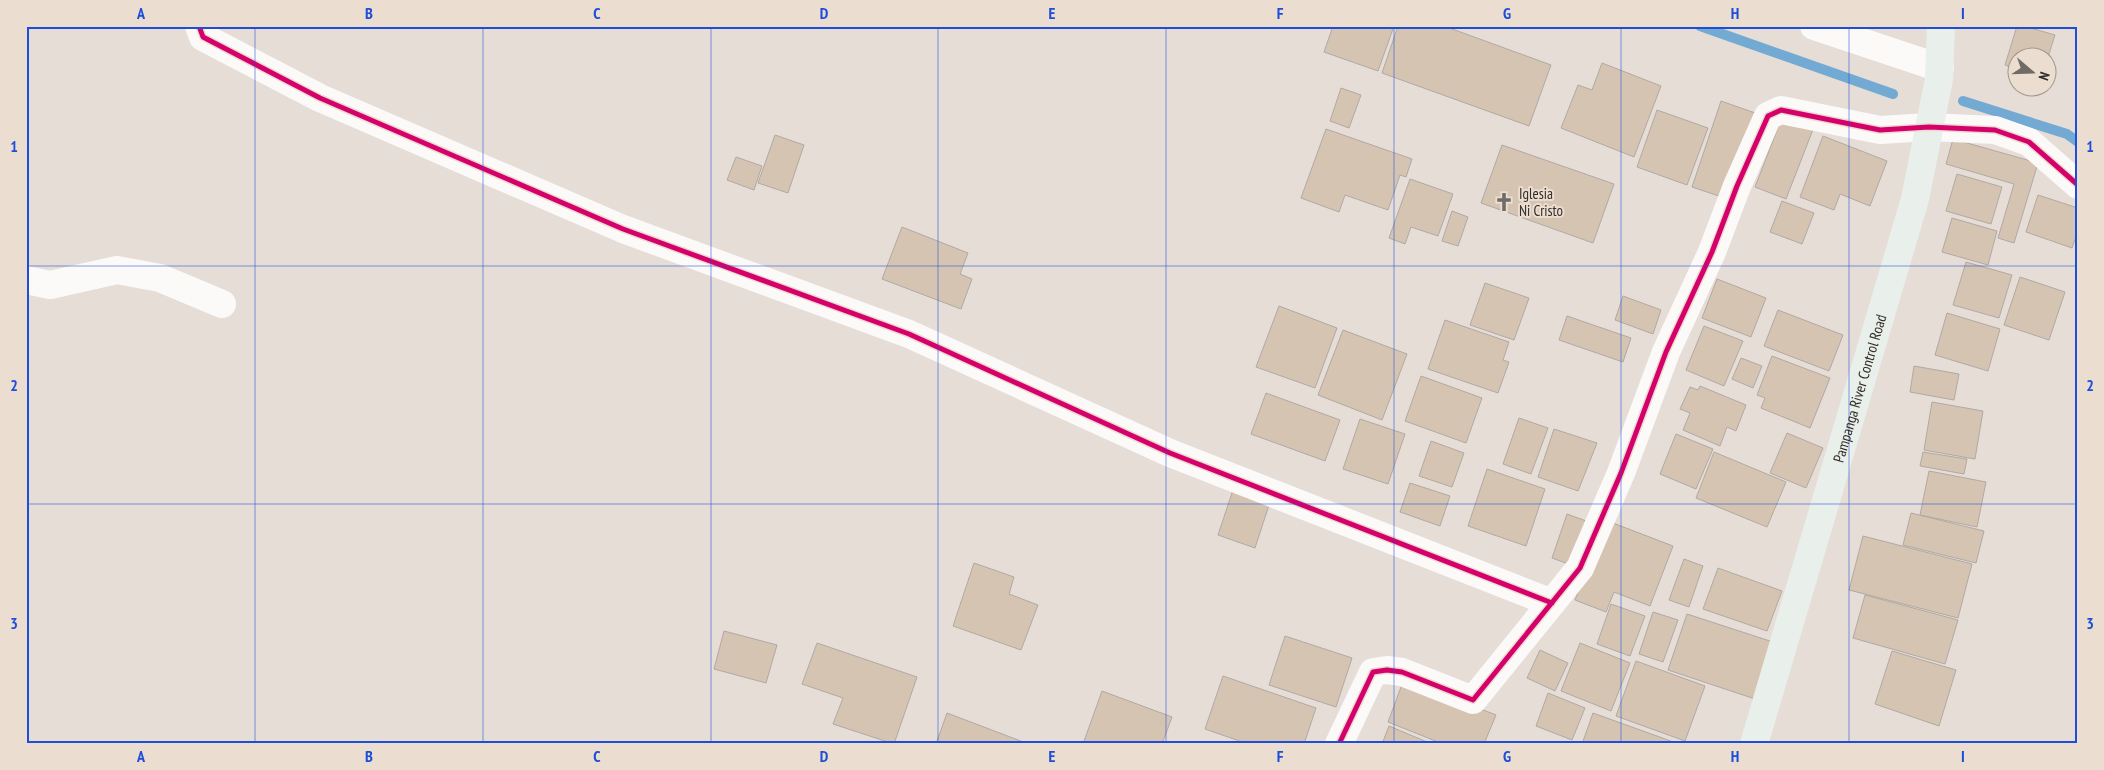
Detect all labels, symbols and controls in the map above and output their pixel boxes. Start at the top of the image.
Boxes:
text: A [136,3,146,23]
text: B [365,3,373,23]
text: C [593,3,601,23]
text: D [820,3,829,23]
text: E [1049,3,1056,23]
text: F [1277,3,1284,23]
text: G [1503,3,1511,23]
text: H [1731,3,1739,23]
text: I [1961,3,1965,23]
north arrow [2006,48,2056,98]
text: N [2035,70,2054,83]
text: 1 [10,136,18,156]
text: 1 [2086,136,2094,156]
place label: Iglesia Ni Cristo [1519,184,1563,220]
church icon: Iglesia Ni Cristo [1493,191,1515,213]
street label: Pampanga River Control Road [1828,312,1890,464]
text: 2 [10,375,18,395]
text: 2 [2086,375,2094,395]
text: 3 [10,613,18,633]
text: 3 [2086,613,2094,633]
text: A [136,746,146,766]
text: B [365,746,373,766]
text: C [593,746,601,766]
text: D [820,746,829,766]
text: E [1049,746,1056,766]
text: F [1277,746,1284,766]
text: G [1503,746,1511,766]
text: H [1731,746,1739,766]
text: I [1961,746,1965,766]

